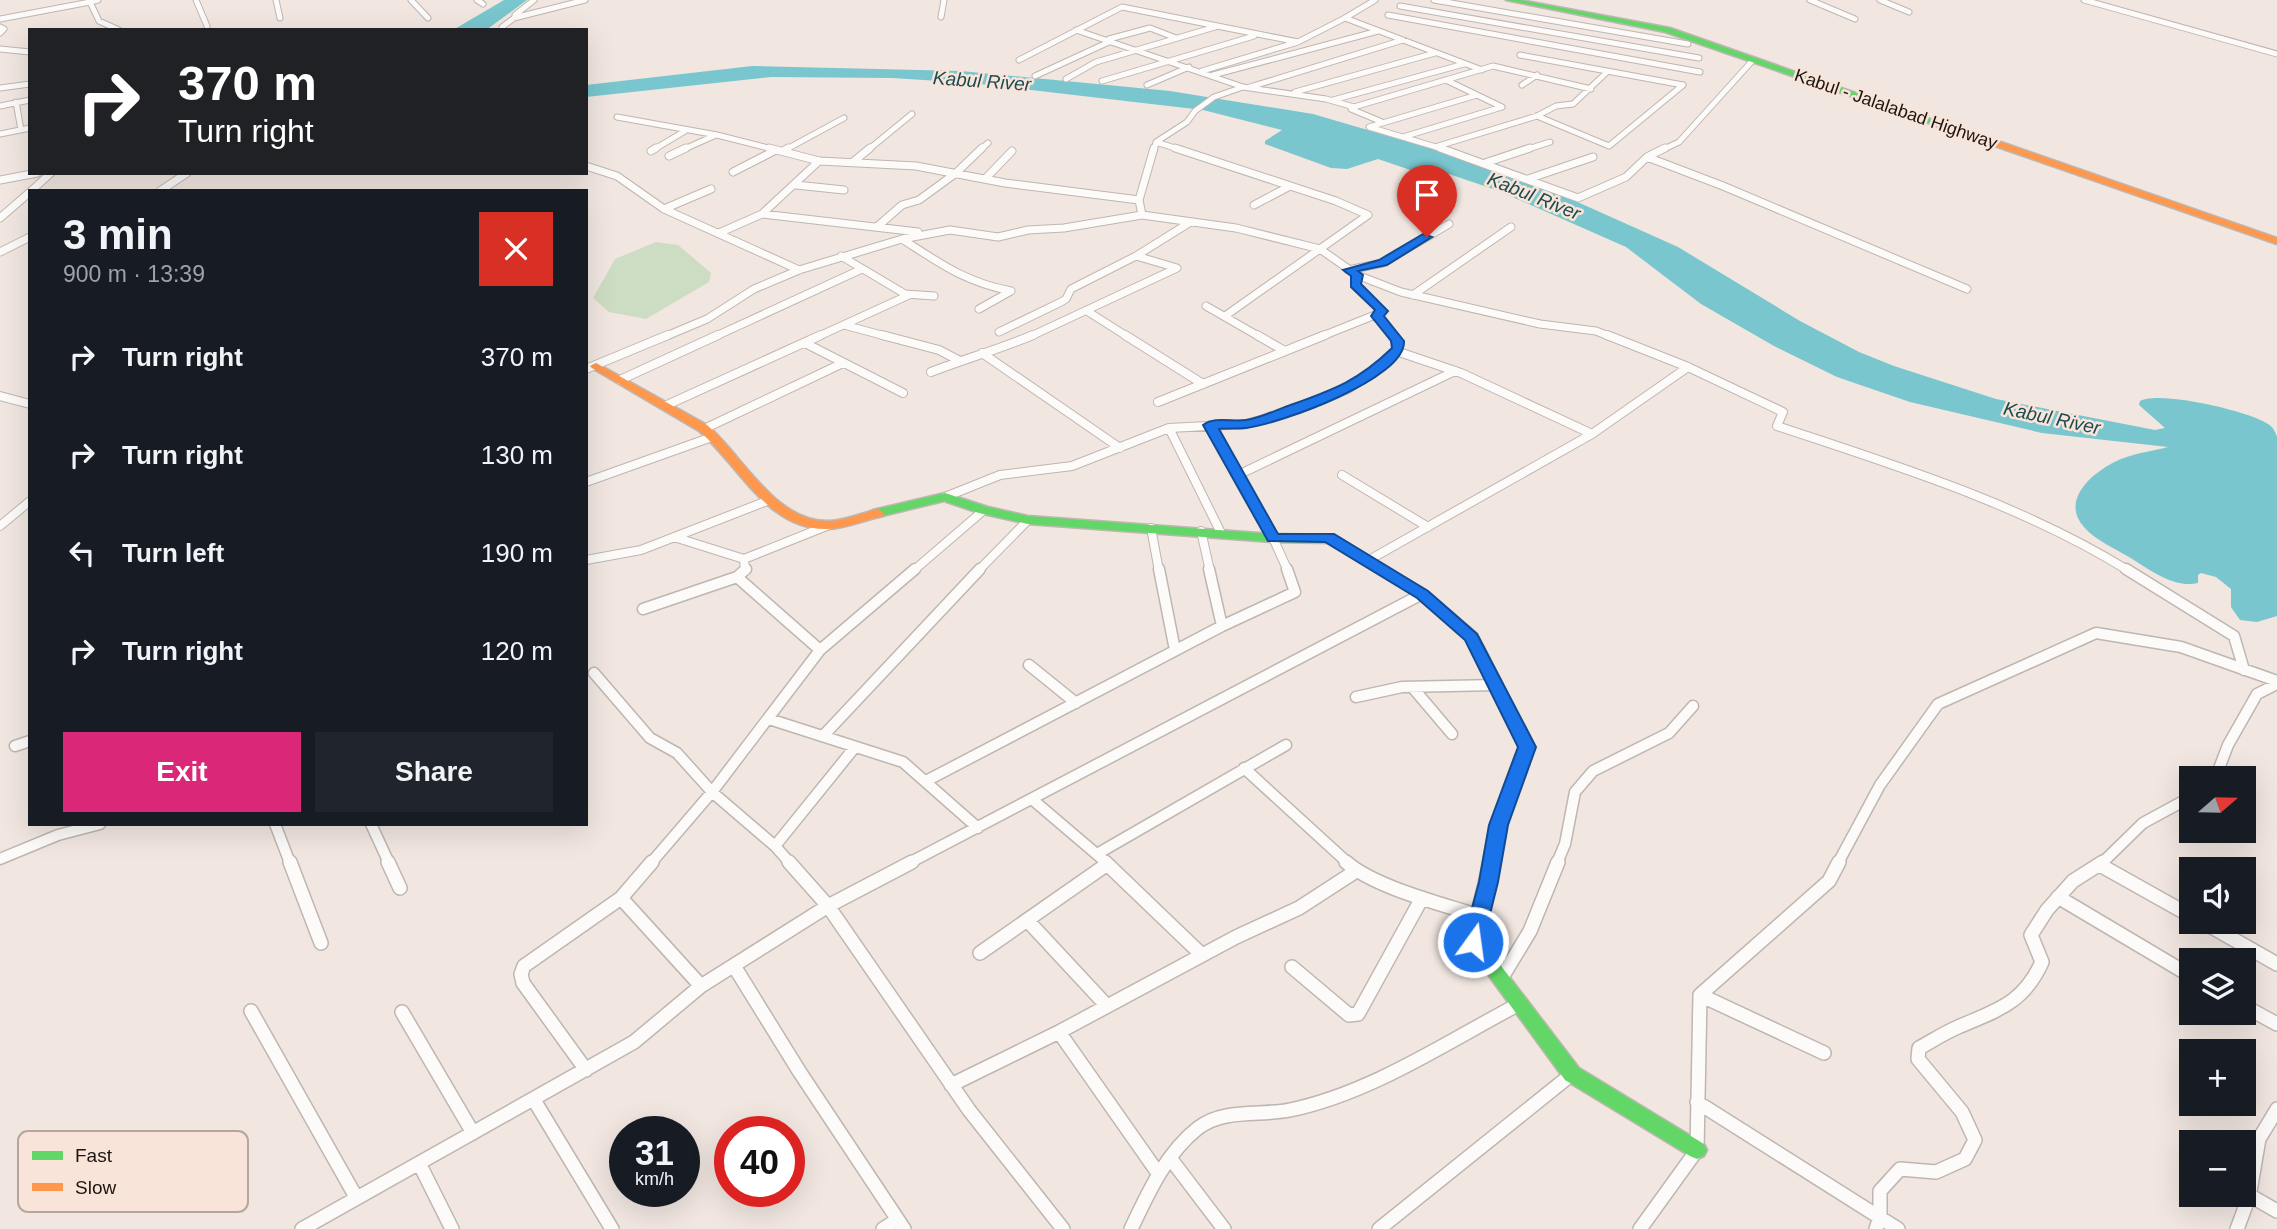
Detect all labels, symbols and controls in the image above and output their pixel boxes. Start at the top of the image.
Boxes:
icon: right [63,56,154,147]
text: 370 m [178,56,317,110]
street label: Kabul - Jalalabad Highway [1792,65,2000,153]
water label: Kabul River [932,67,1032,95]
text: Turn right [178,113,314,149]
pin [1397,165,1457,237]
water label: Kabul River [1485,168,1584,224]
icon: arrive [1408,176,1446,214]
text: 3 min [63,211,173,258]
button: close [479,212,553,286]
text: 900 m · 13:39 [63,261,205,287]
icon: right [63,338,101,376]
text: Turn right [122,342,243,372]
text: 370 m [481,342,553,372]
water label: Kabul River [2002,398,2103,439]
icon: right [63,436,101,474]
text: Turn right [122,440,243,470]
text: 130 m [481,440,553,470]
icon: left [63,534,101,572]
text: Turn left [122,538,224,568]
text: 190 m [481,538,553,568]
icon: right [63,632,101,670]
text: Turn right [122,636,243,666]
text: 120 m [481,636,553,666]
button: Exit [63,732,301,812]
button: Share [315,732,553,812]
north arrow [2179,766,2256,844]
map controls [2179,766,2256,1207]
button: sound [2179,857,2256,934]
position arrow [1436,905,1510,979]
button: layers [2179,948,2256,1025]
button: + [2179,1039,2256,1116]
speed limit sign: 40 [714,1116,805,1207]
button: − [2179,1130,2256,1207]
legend [18,1131,248,1212]
text: 31 [635,1133,674,1172]
text: Fast [75,1145,113,1166]
text: km/h [635,1169,674,1189]
text: Slow [75,1177,116,1198]

